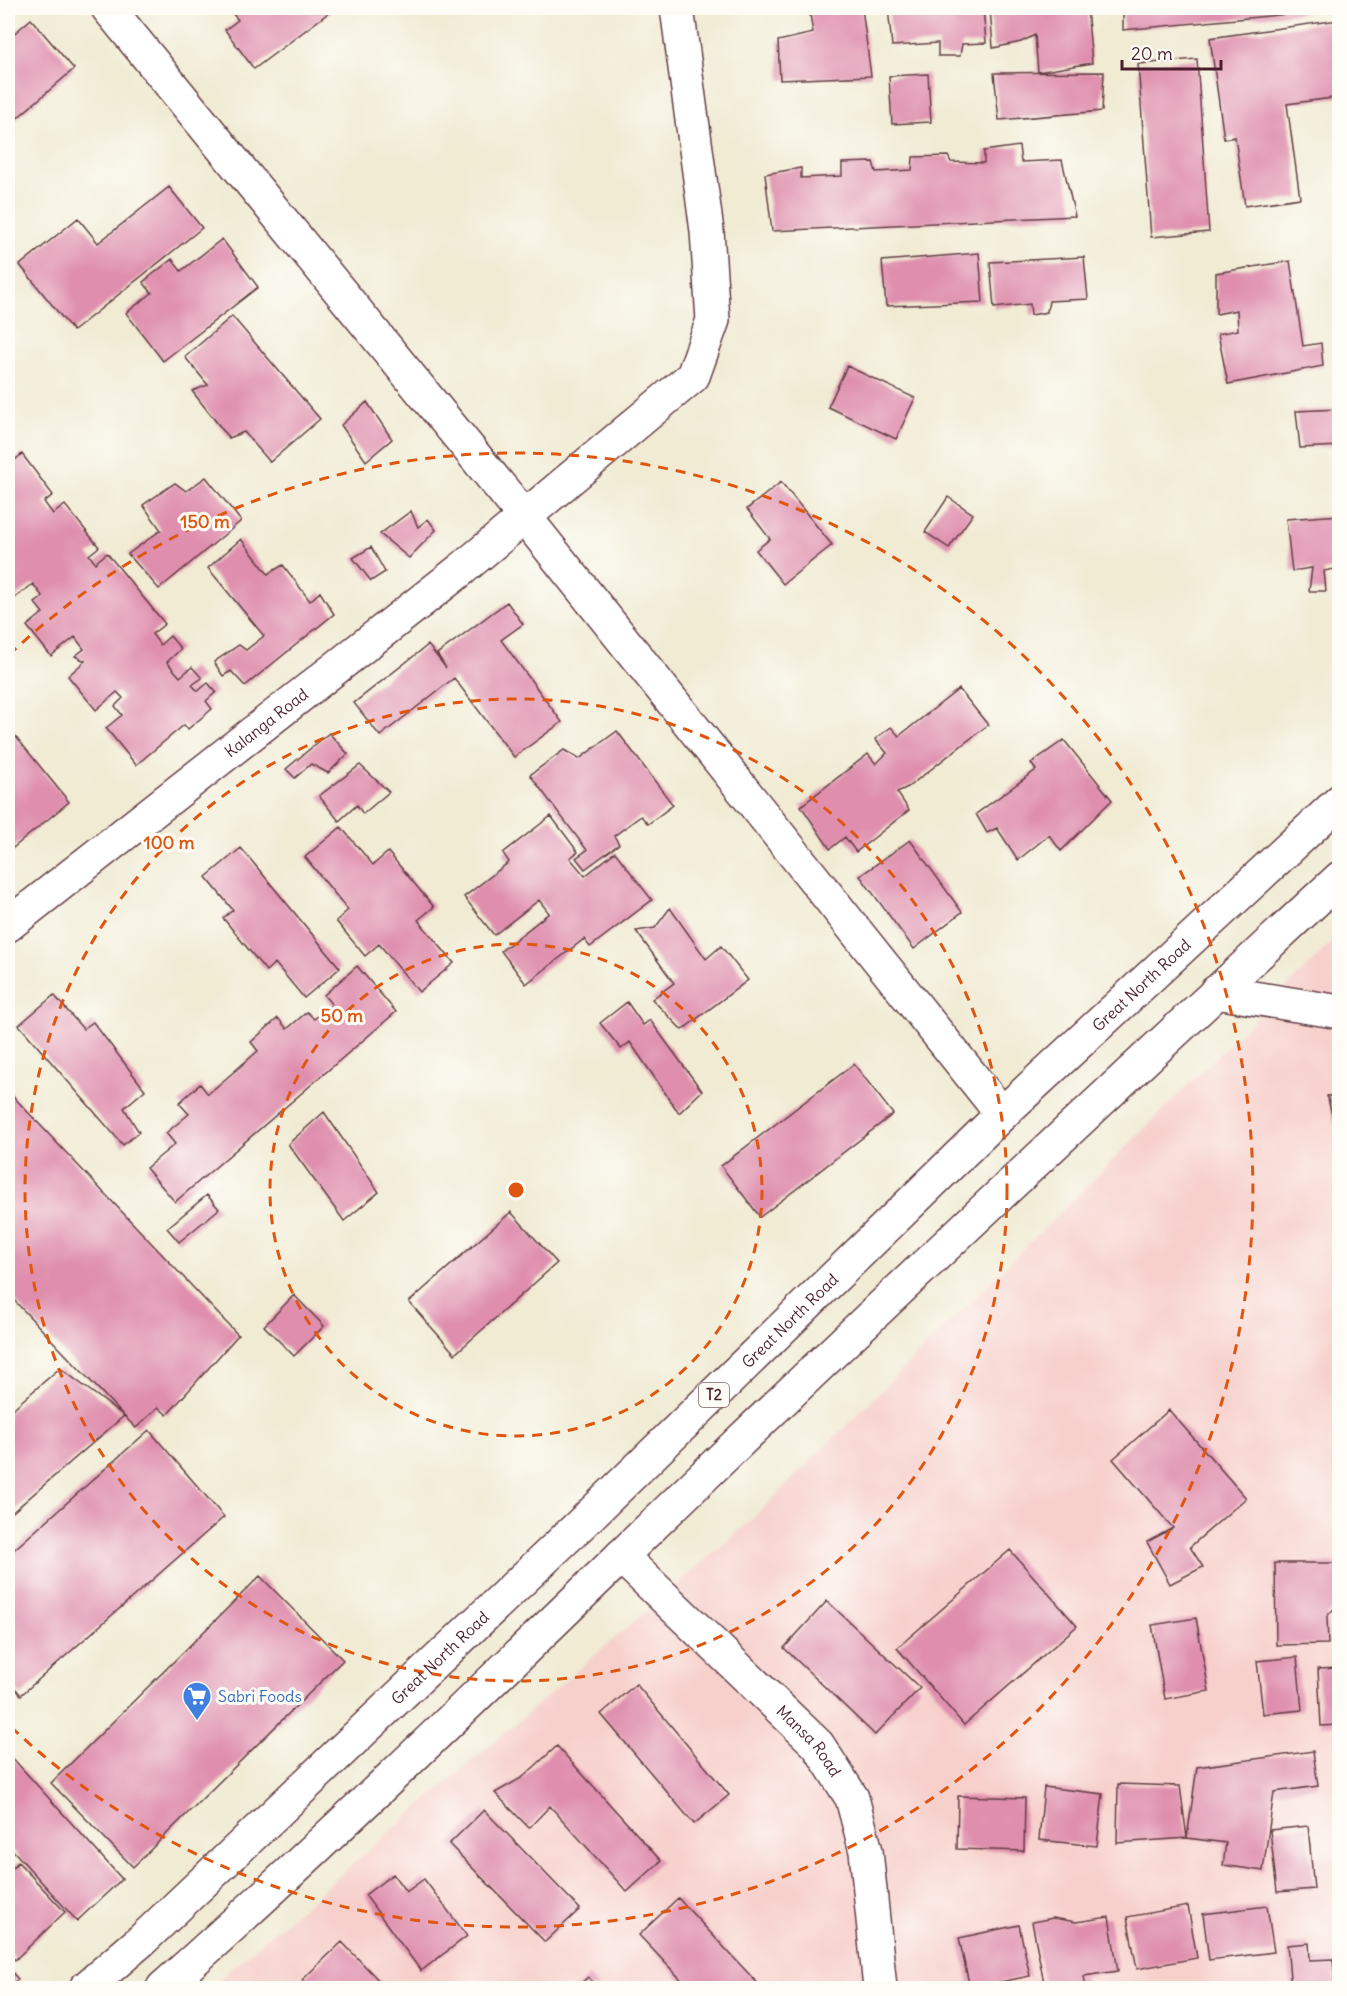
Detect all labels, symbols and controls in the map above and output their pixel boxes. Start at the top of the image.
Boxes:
scale bar [1122,33,1221,71]
text: 20 m [1131,42,1173,65]
text: 150 m [180,510,230,533]
street label: Kalanga Road [220,684,312,761]
text: 100 m [144,831,195,854]
street label: Great North Road [1088,935,1195,1036]
text: 50 m [321,1004,363,1027]
centre of rings [506,1180,526,1200]
street label: Great North Road [737,1269,842,1372]
road number: T2 [699,1383,729,1407]
street label: Great North Road [387,1607,493,1709]
supermarket icon: Sabri Foods [181,1680,213,1722]
place label: Sabri Foods [218,1686,302,1706]
street label: Mansa Road [772,1701,846,1780]

